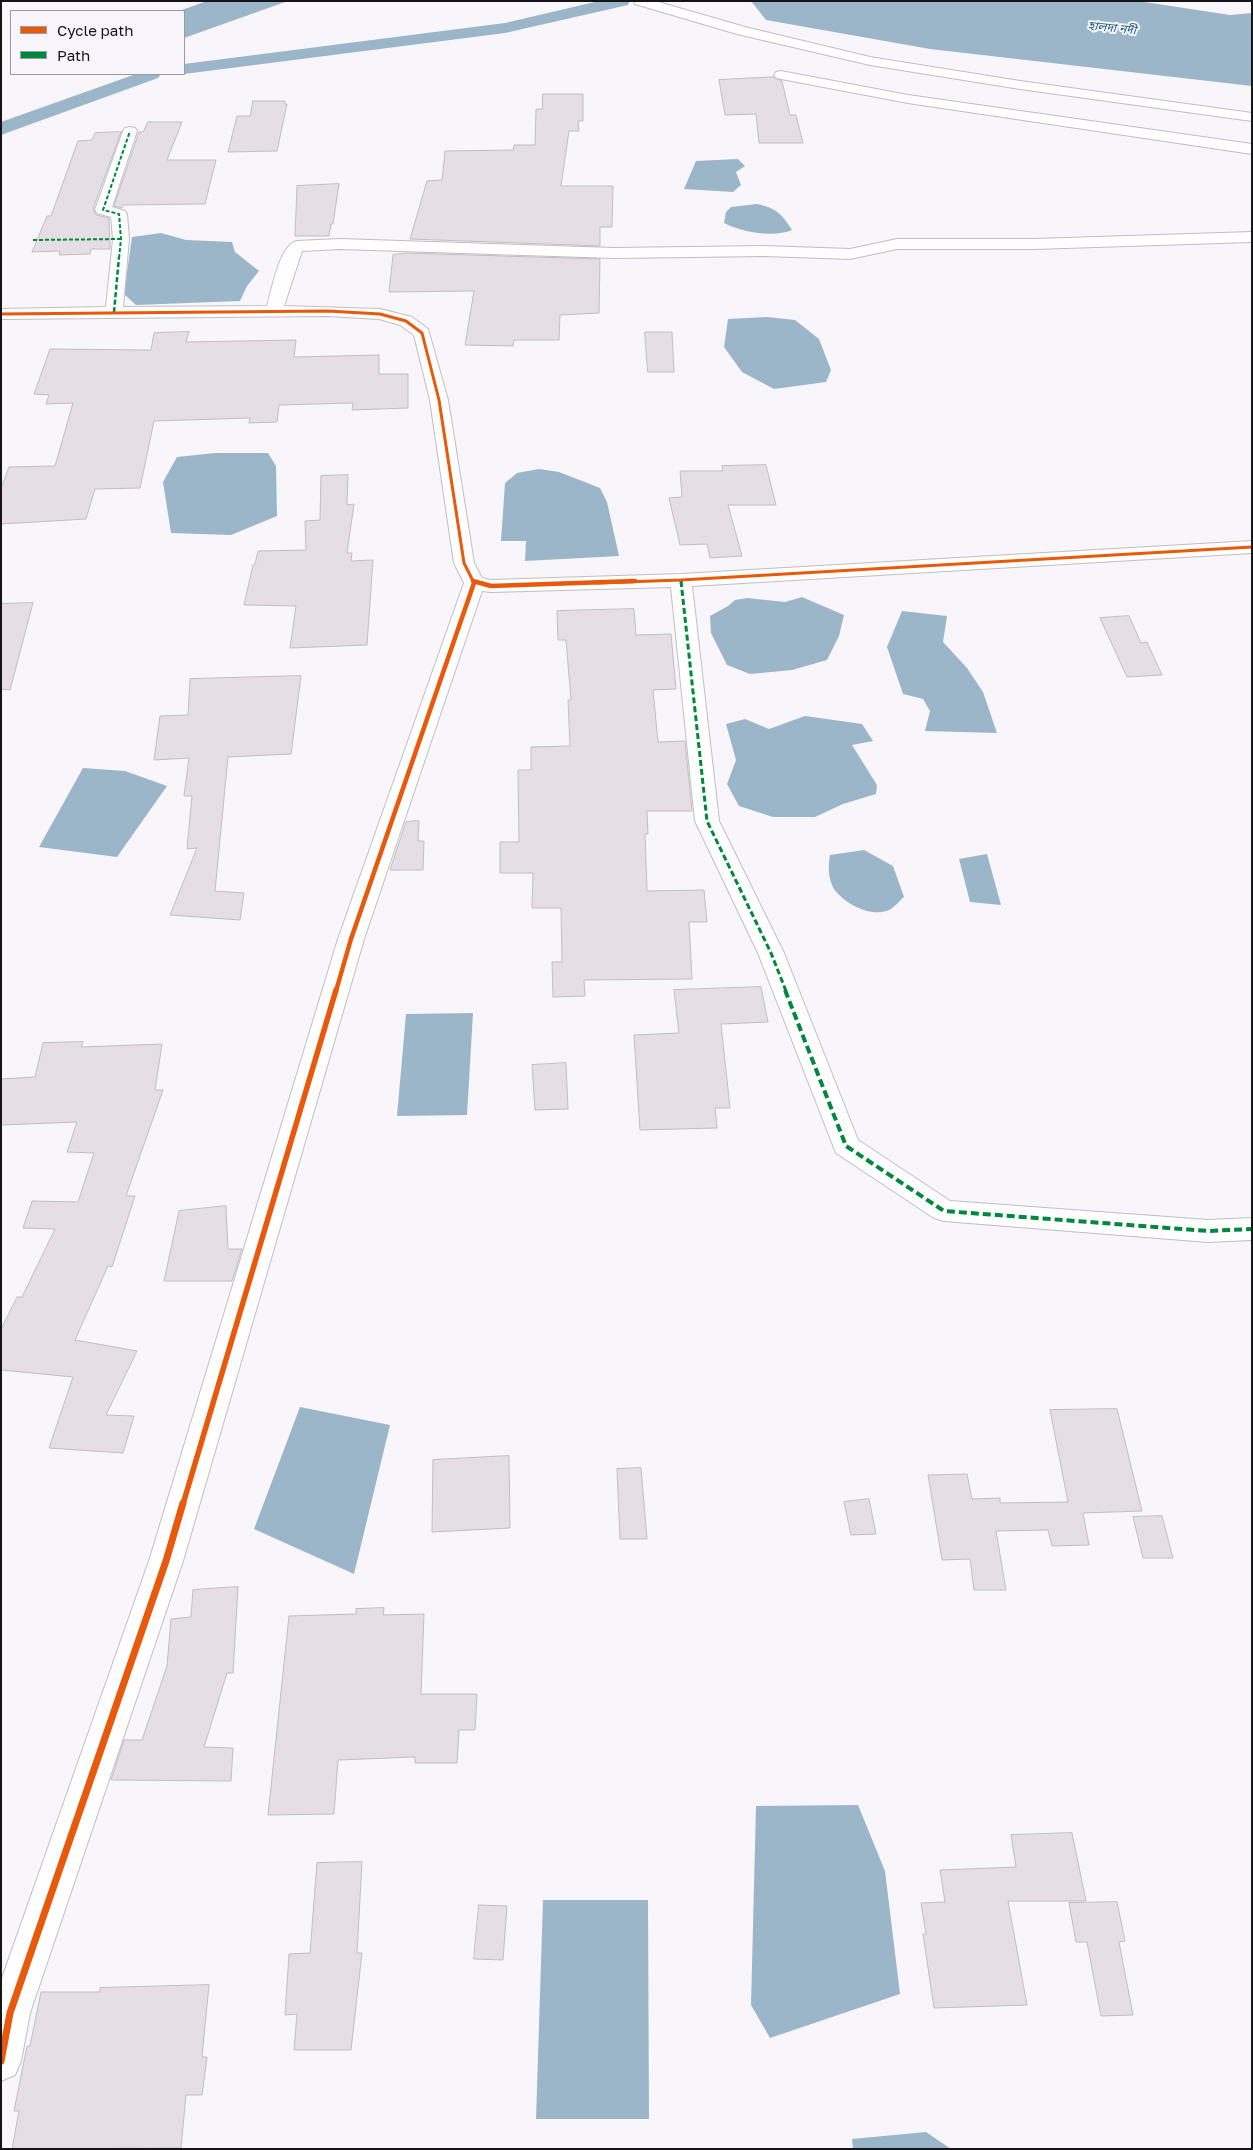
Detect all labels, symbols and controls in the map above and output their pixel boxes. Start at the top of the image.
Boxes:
legend [10,10,185,75]
water label: হালদা নদী [1087,18,1137,38]
text: Cycle path [57,21,133,39]
text: Path [57,46,90,64]

